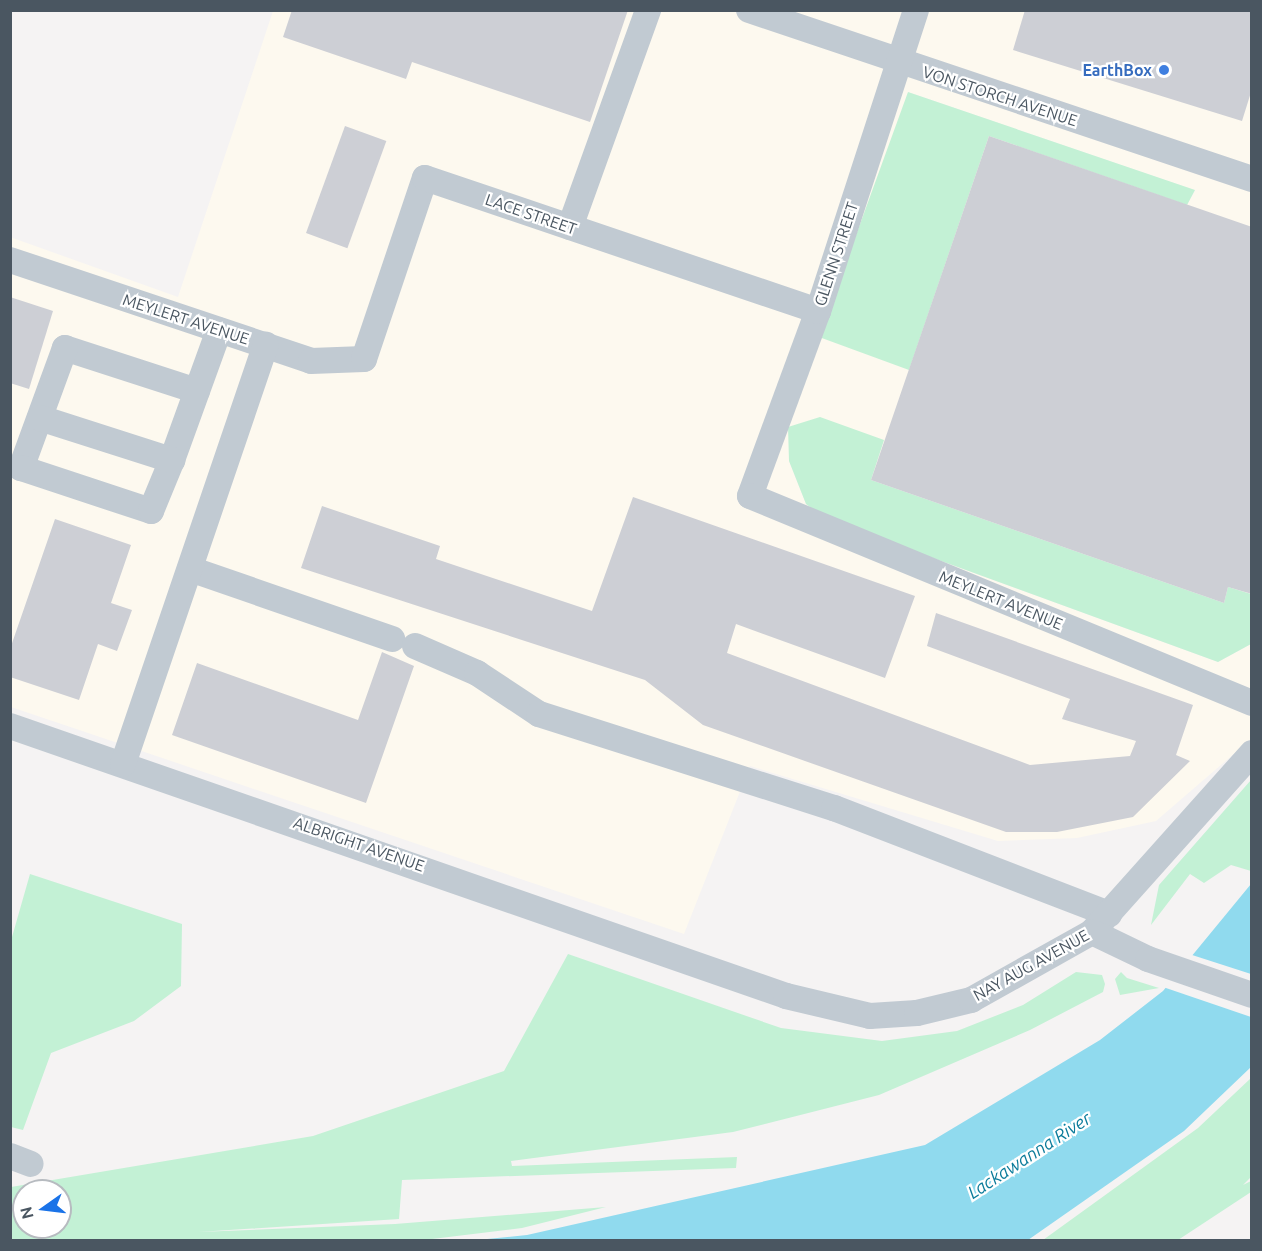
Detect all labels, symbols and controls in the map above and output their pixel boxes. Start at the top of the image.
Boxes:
place label: EarthBox [1082,60,1152,80]
street label: VON STORCH AVENUE [920,62,1080,130]
marker: EarthBox [1157,63,1171,77]
street label: LACE STREET [483,189,579,239]
street label: GLENN STREET [810,200,862,308]
street label: MEYLERT AVENUE [120,289,252,349]
street label: MEYLERT AVENUE [936,566,1066,634]
street label: ALBRIGHT AVENUE [291,813,427,875]
street label: NAY AUG AVENUE [970,925,1092,1005]
water label: Lackawanna River [963,1107,1095,1203]
north arrow [12,1179,72,1239]
text: N [16,1205,37,1221]

